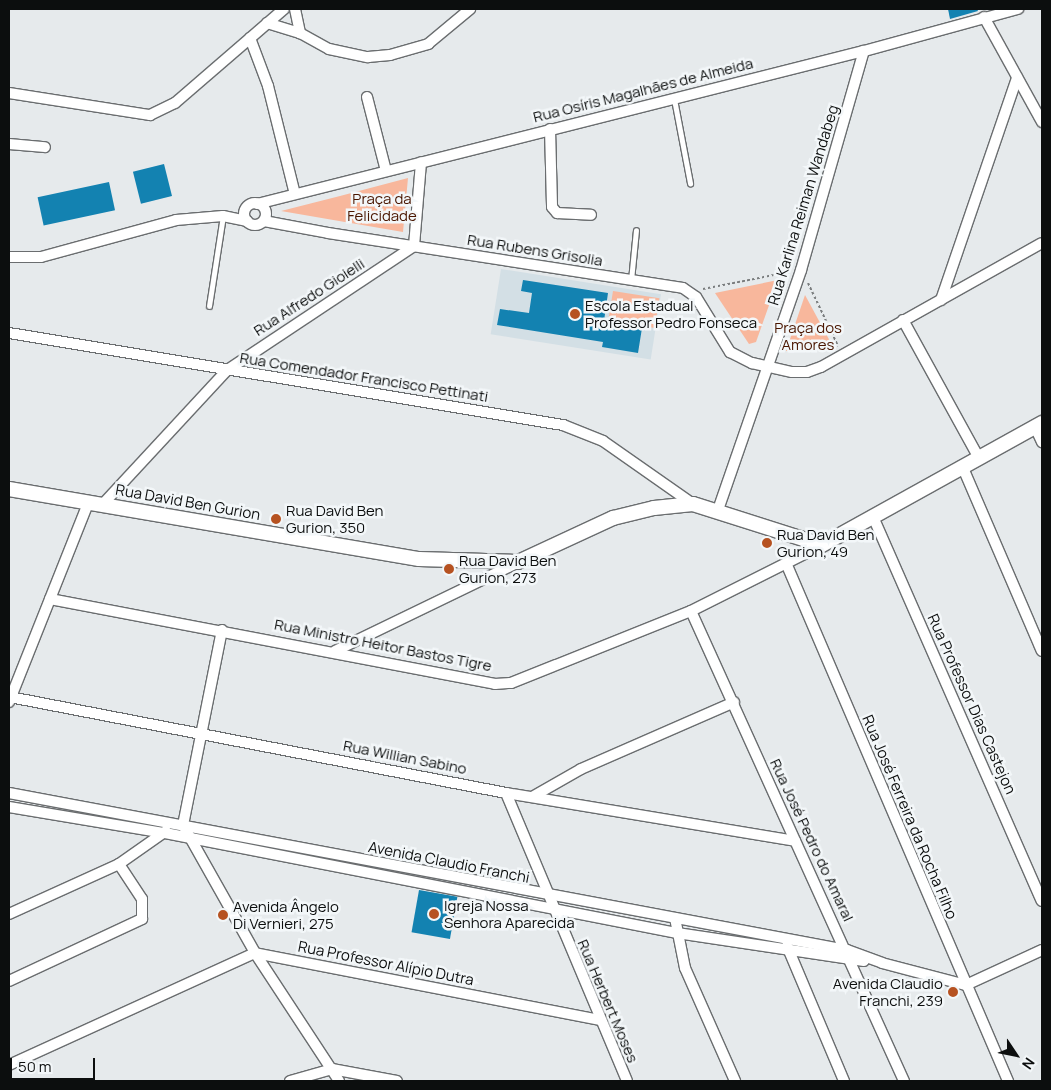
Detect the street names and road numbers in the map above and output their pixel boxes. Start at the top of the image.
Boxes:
street label: Rua Osíris Magalhães de Almeida [531,54,755,126]
street label: Rua Karlina Reiman Wandabeg [764,103,842,307]
street label: Rua Rubens Grisolia [466,230,604,270]
street label: Rua Alfredo Gioielli [250,254,368,340]
street label: Rua Comendador Francisco Pettinati [239,348,489,406]
street label: Rua David Ben Gurion [114,480,262,524]
street label: Rua Professor Dias Castejon [924,611,1020,797]
street label: Rua Ministro Heitor Bastos Tigre [273,615,493,675]
street label: Rua José Ferreira da Rocha Filho [859,712,961,922]
street label: Rua Willian Sabino [342,736,468,778]
street label: Rua José Pedro do Amaral [766,756,858,924]
street label: Avenida Claudio Franchi [367,838,531,886]
street label: Rua Professor Alípio Dutra [296,937,476,989]
street label: Rua Herbert Moses [574,937,642,1065]

